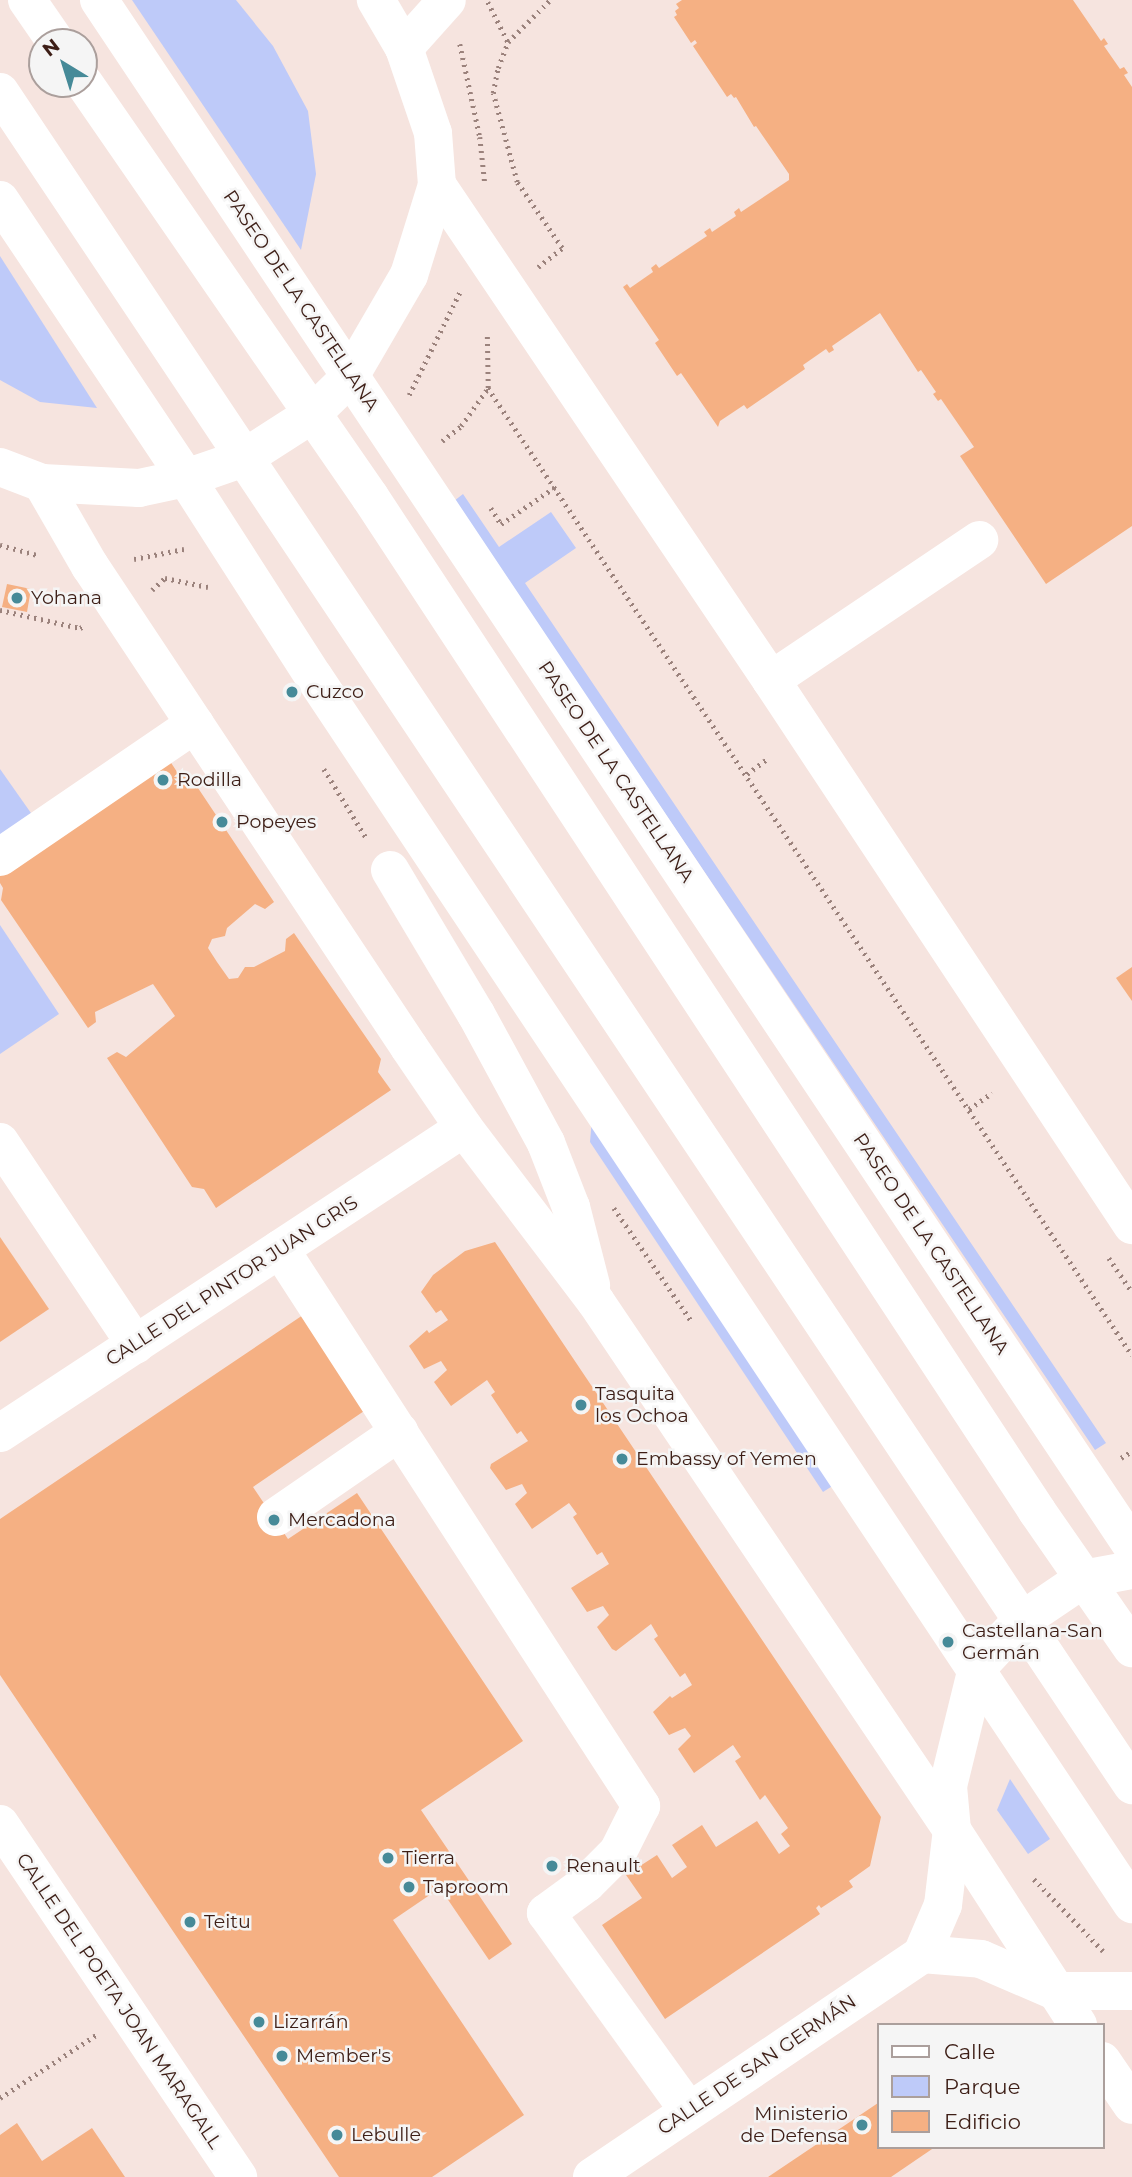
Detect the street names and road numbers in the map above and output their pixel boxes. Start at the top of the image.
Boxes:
street label: PASEO DE LA CASTELLANA [218,186,384,416]
street label: PASEO DE LA CASTELLANA [533,657,699,887]
street label: PASEO DE LA CASTELLANA [848,1129,1014,1359]
street label: CALLE DEL PINTOR JUAN GRIS [102,1191,362,1371]
street label: CALLE DEL POETA JOAN MARAGALL [11,1849,227,2153]
street label: CALLE DE SAN GERMÁN [654,1990,860,2140]

